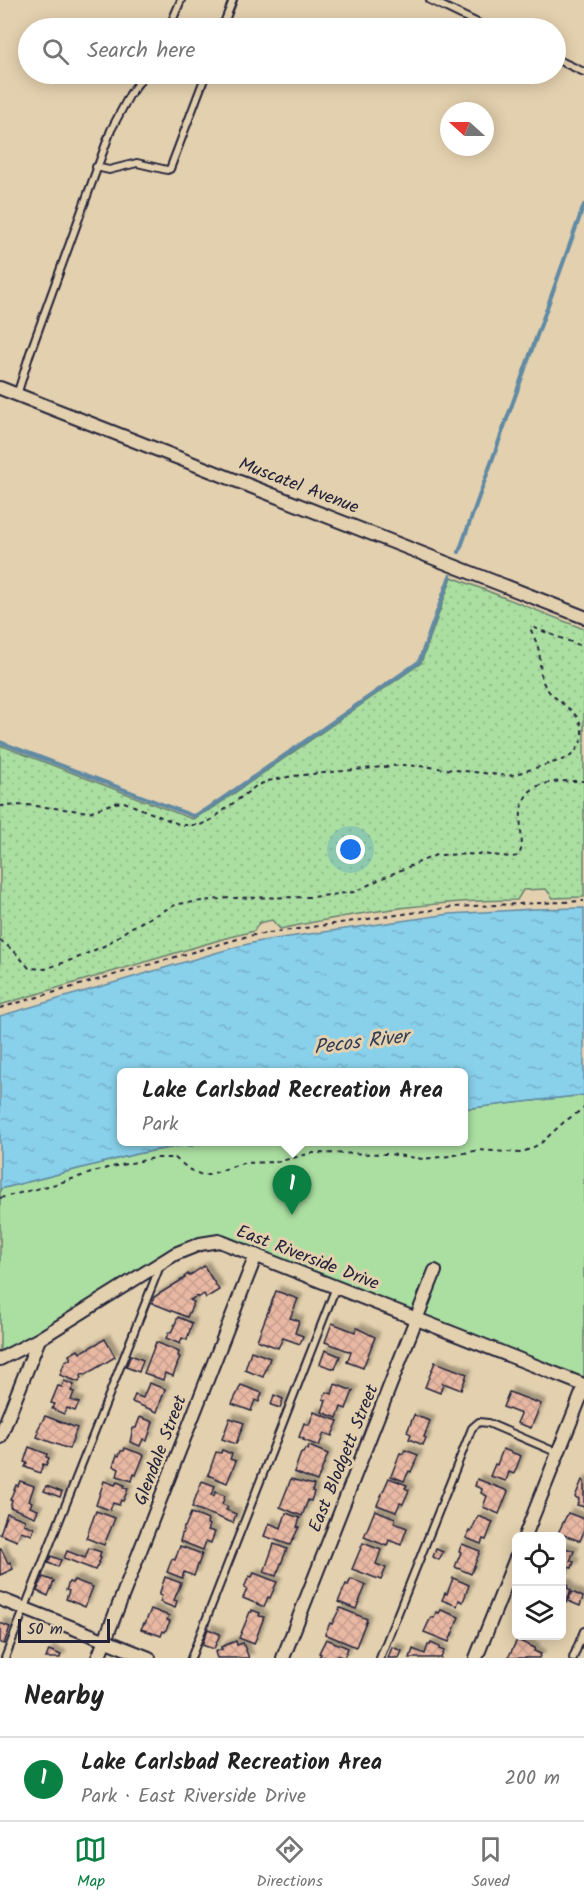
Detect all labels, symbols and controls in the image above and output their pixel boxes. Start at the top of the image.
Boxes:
search box [18,18,566,84]
text: Search here [87,34,195,69]
icon: search [39,35,72,68]
north arrow [440,102,494,156]
street label: Muscatel Avenue [234,450,363,523]
your location [336,835,365,864]
water label: Pecos River [312,1021,415,1065]
popup [117,1068,468,1146]
text: Lake Carlsbad Recreation Area [142,1074,443,1109]
text: Park [142,1109,178,1141]
pin: 1 [272,1166,312,1215]
street label: East Riverside Drive [232,1218,383,1299]
street label: East Blodgett Street [301,1379,388,1537]
street label: Glendale Street [127,1390,196,1510]
map controls [512,1532,566,1640]
button: locate [512,1532,566,1586]
button: layers [512,1586,566,1640]
scale bar [18,1616,110,1644]
text: 50 m [27,1617,63,1642]
text: Nearby [24,1676,104,1718]
text: Lake Carlsbad Recreation Area [81,1746,382,1781]
text: 1 [40,1763,47,1795]
text: 200 m [504,1763,560,1795]
text: Park · East Riverside Drive [81,1781,306,1813]
tab: Map [74,1833,107,1894]
tab: Directions [256,1833,323,1894]
tab: Saved [472,1833,510,1894]

